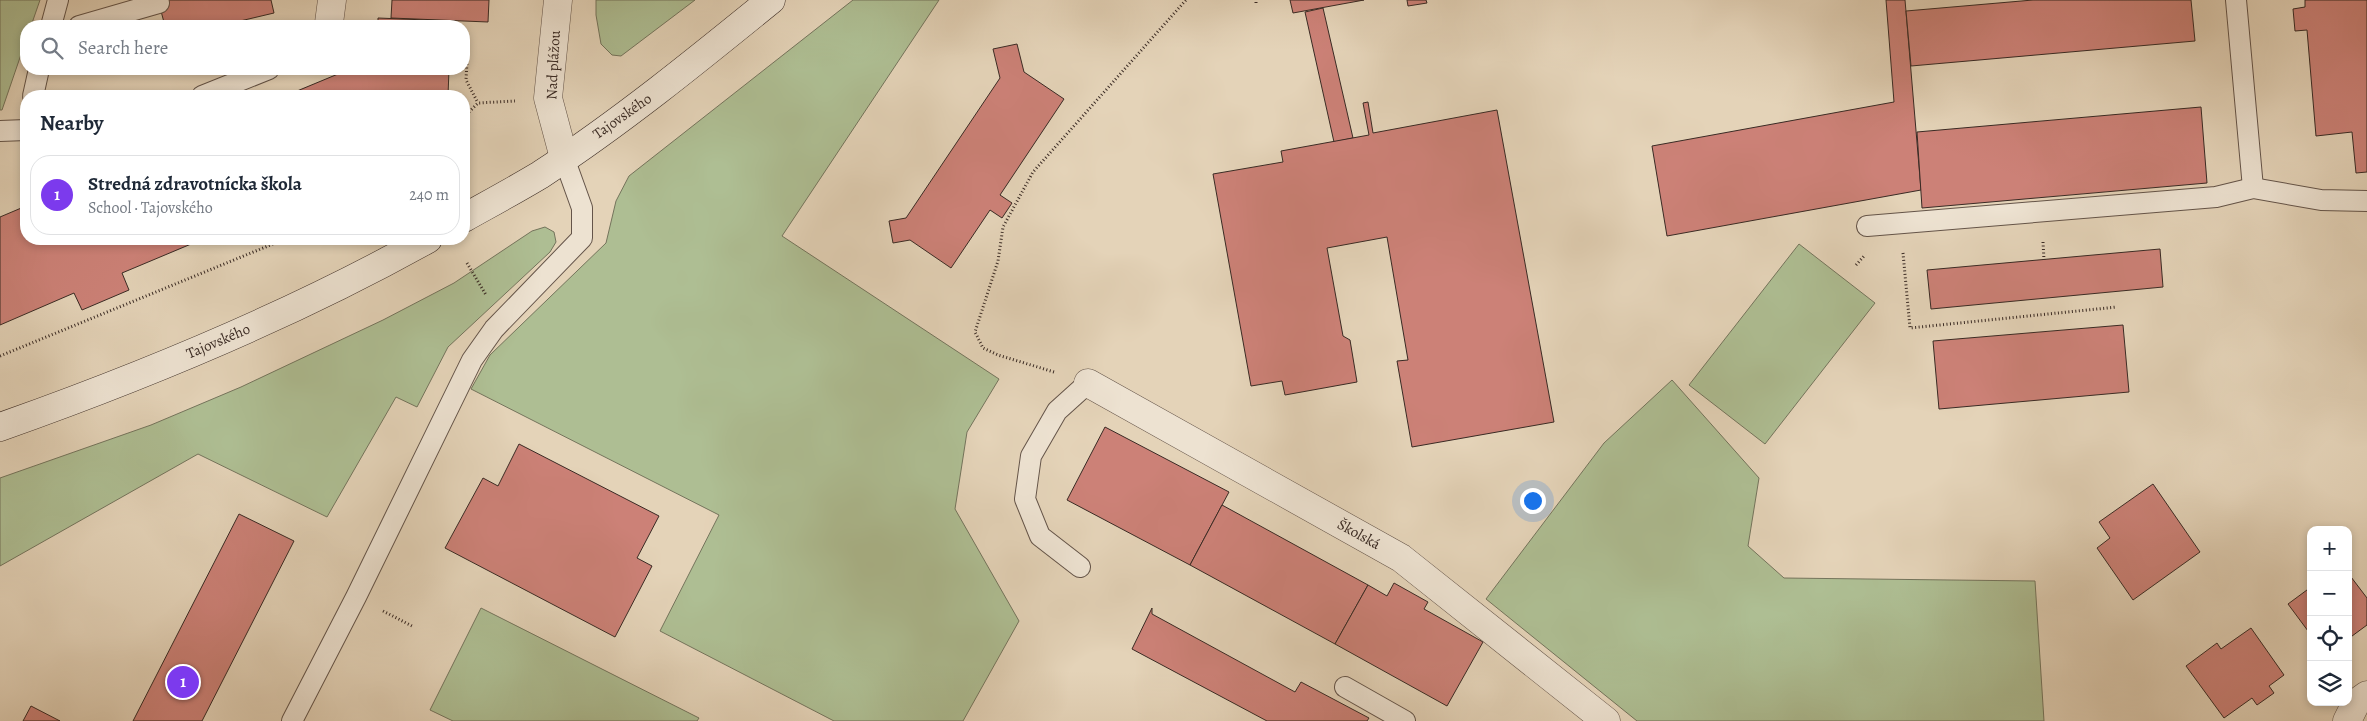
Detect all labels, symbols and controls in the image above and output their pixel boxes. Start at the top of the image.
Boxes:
search box [20,20,470,75]
street label: Nad plážou [541,29,565,100]
icon: search [38,34,66,62]
text: Search here [78,35,168,61]
street label: Tajovského [589,88,655,144]
text: Nearby [40,109,103,137]
text: Stredná zdravotnícka škola [88,171,302,197]
text: 1 [54,184,60,206]
text: 240 m [409,184,449,206]
text: School · Tajovského [88,197,213,219]
street label: Tajovského [183,319,253,363]
your location [1520,488,1546,514]
street label: Školská [1334,514,1384,554]
map controls [2307,526,2352,706]
button: + [2307,526,2352,571]
button: − [2307,571,2352,616]
button: locate [2307,616,2352,661]
button: layers [2307,661,2352,706]
pin: 1 [167,663,199,701]

